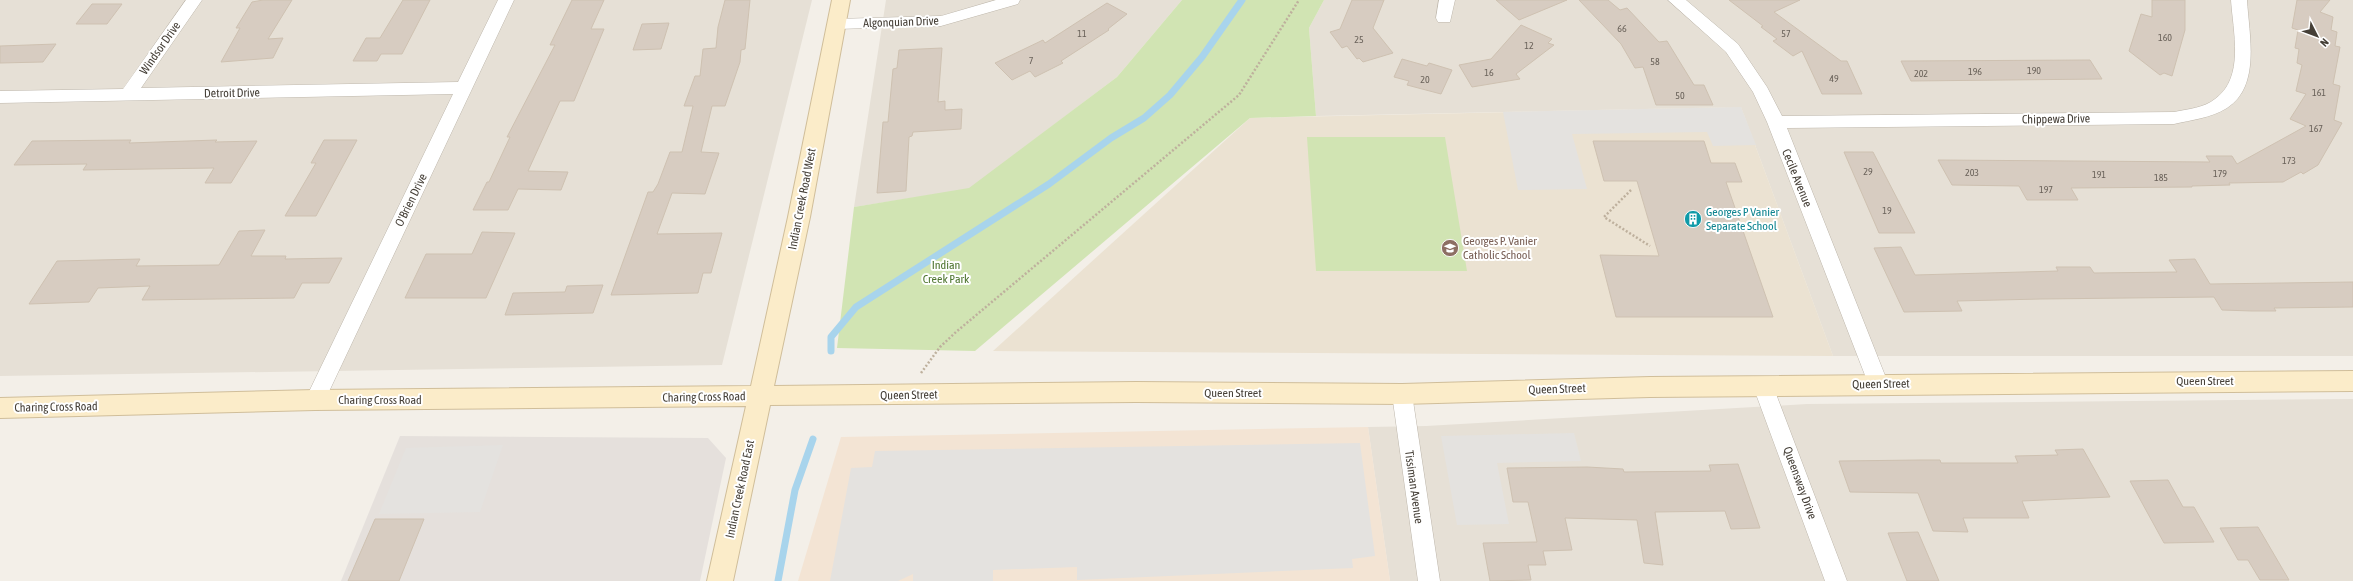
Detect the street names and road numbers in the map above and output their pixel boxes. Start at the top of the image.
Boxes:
street label: Algonquian Drive [863,14,939,30]
street label: Windsor Drive [137,19,183,77]
street label: Detroit Drive [204,86,260,100]
street label: Chippewa Drive [2022,111,2090,127]
street label: Indian Creek Road West [785,147,819,251]
street label: Cecile Avenue [1779,147,1815,209]
street label: O'Brien Drive [392,171,430,229]
street label: Queen Street [2176,374,2234,388]
street label: Queen Street [1852,376,1910,392]
street label: Queen Street [1528,381,1586,397]
street label: Queen Street [1204,386,1262,400]
street label: Queen Street [880,387,938,403]
street label: Charing Cross Road [662,389,746,405]
street label: Charing Cross Road [338,393,422,407]
street label: Charing Cross Road [14,399,98,415]
street label: Indian Creek Road East [723,438,757,539]
street label: Queensway Drive [1780,445,1820,521]
street label: Tissiman Avenue [1402,449,1426,525]

